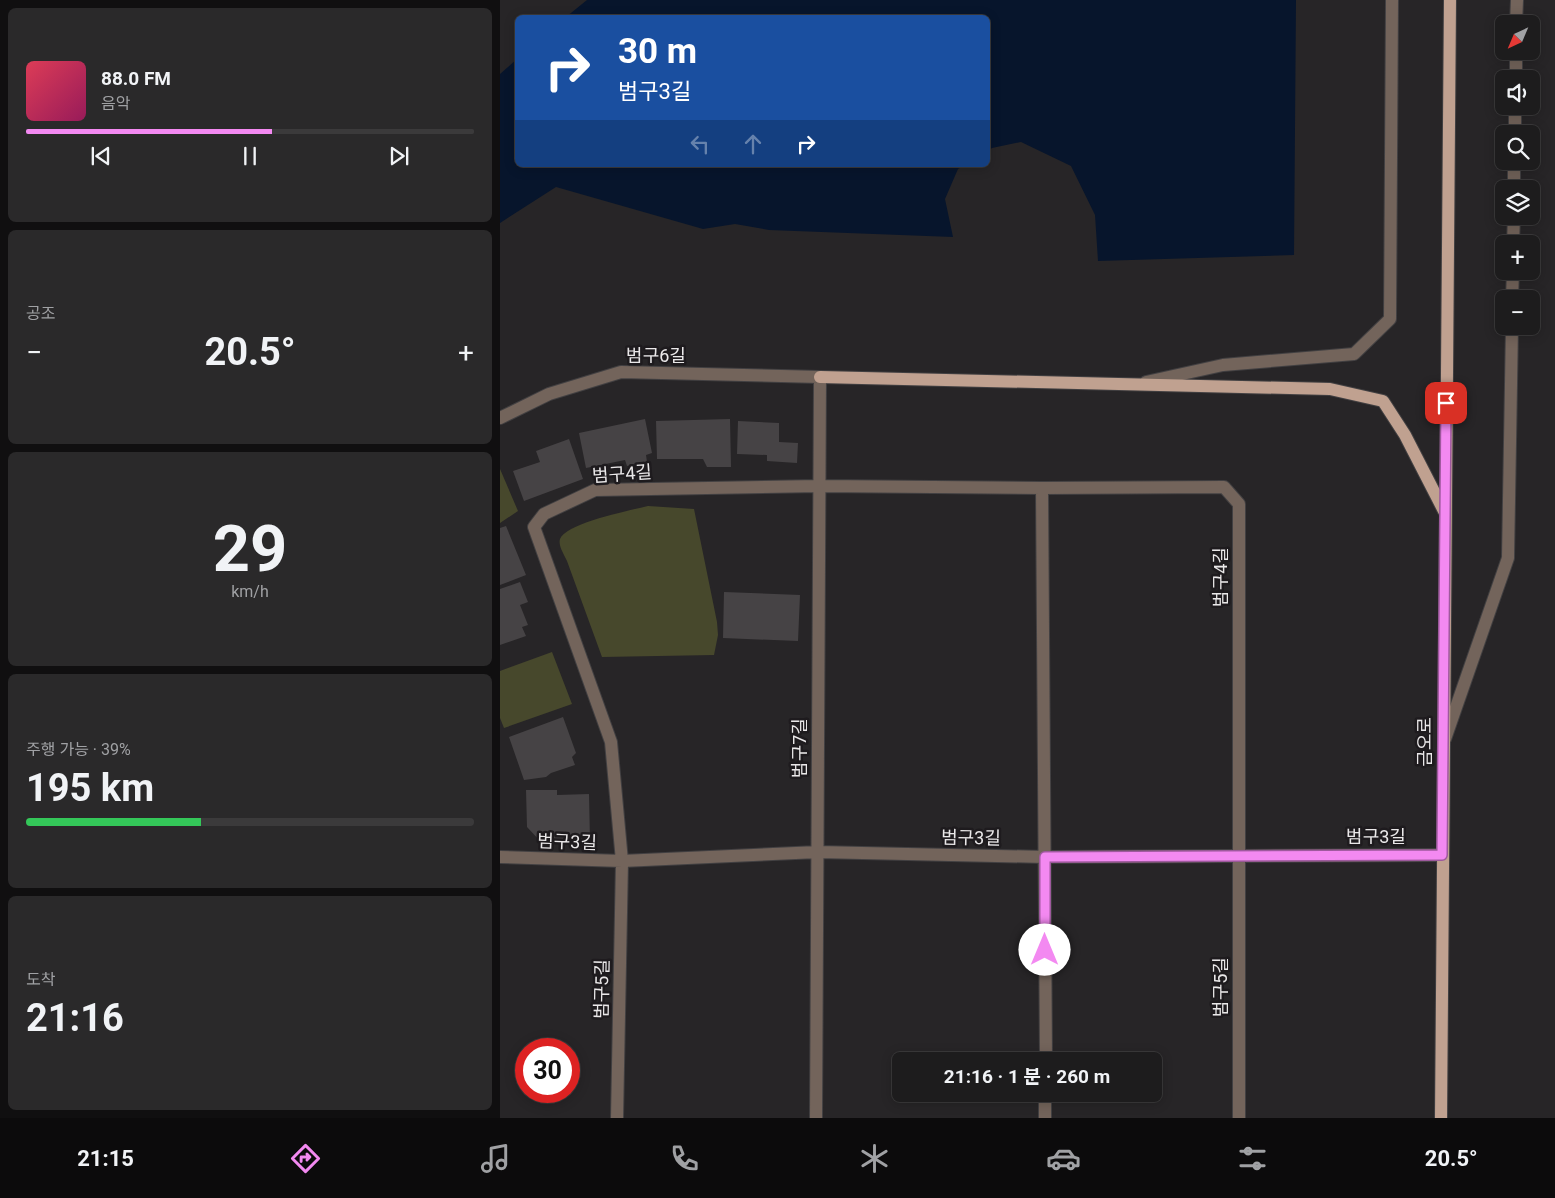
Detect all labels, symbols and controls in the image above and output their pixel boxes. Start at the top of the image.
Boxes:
north arrow [1495,15,1540,60]
map controls [1495,15,1540,335]
text: 30 m [618,31,697,72]
icon: right [535,35,600,100]
text: 88.0 FM [101,67,171,90]
button: sound [1495,70,1540,115]
text: 범구3길 [618,79,691,104]
text: 음악 [101,94,130,113]
button: search [1495,125,1540,170]
icon: left [686,130,714,158]
icon: ahead [739,130,767,158]
icon: right [792,130,820,158]
icon: previous [87,142,115,170]
icon: pause [236,142,264,170]
icon: next [385,142,413,170]
button: layers [1495,180,1540,225]
button: + [1495,235,1540,280]
button: − [1495,290,1540,335]
text: 공조 [26,304,55,323]
text: 20.5° [204,330,296,374]
text: − [26,336,42,369]
text: + [458,336,474,369]
street label: 범구6길 [626,345,686,366]
pin [1425,382,1467,424]
icon: arrive [1432,389,1460,417]
street label: 범구4길 [591,461,653,486]
text: 29 [213,511,287,587]
street label: 범구4길 [1210,547,1231,607]
text: km/h [231,582,269,601]
street label: 금오로 [1414,717,1435,767]
street label: 범구7길 [789,718,810,778]
text: 주행 가능 · 39% [26,740,131,759]
text: 195 km [26,766,154,810]
street label: 범구3길 [941,826,1001,849]
street label: 범구3길 [1346,826,1406,847]
street label: 범구3길 [537,830,597,853]
position arrow [1018,923,1070,975]
street label: 범구5길 [1210,957,1231,1017]
street label: 범구5길 [590,959,613,1019]
text: 도착 [26,970,55,989]
text: 21:16 [26,996,124,1040]
speed limit sign: 30 [515,1038,580,1103]
text: 21:16 · 1 분 · 260 m [944,1065,1110,1088]
icon: directions [288,1141,323,1176]
icon: music [478,1141,513,1176]
icon: phone [667,1141,702,1176]
icon: climate [857,1141,892,1176]
icon: car [1046,1141,1081,1176]
icon: filters [1235,1141,1270,1176]
text: 21:15 [77,1146,134,1171]
text: 20.5° [1425,1146,1478,1171]

